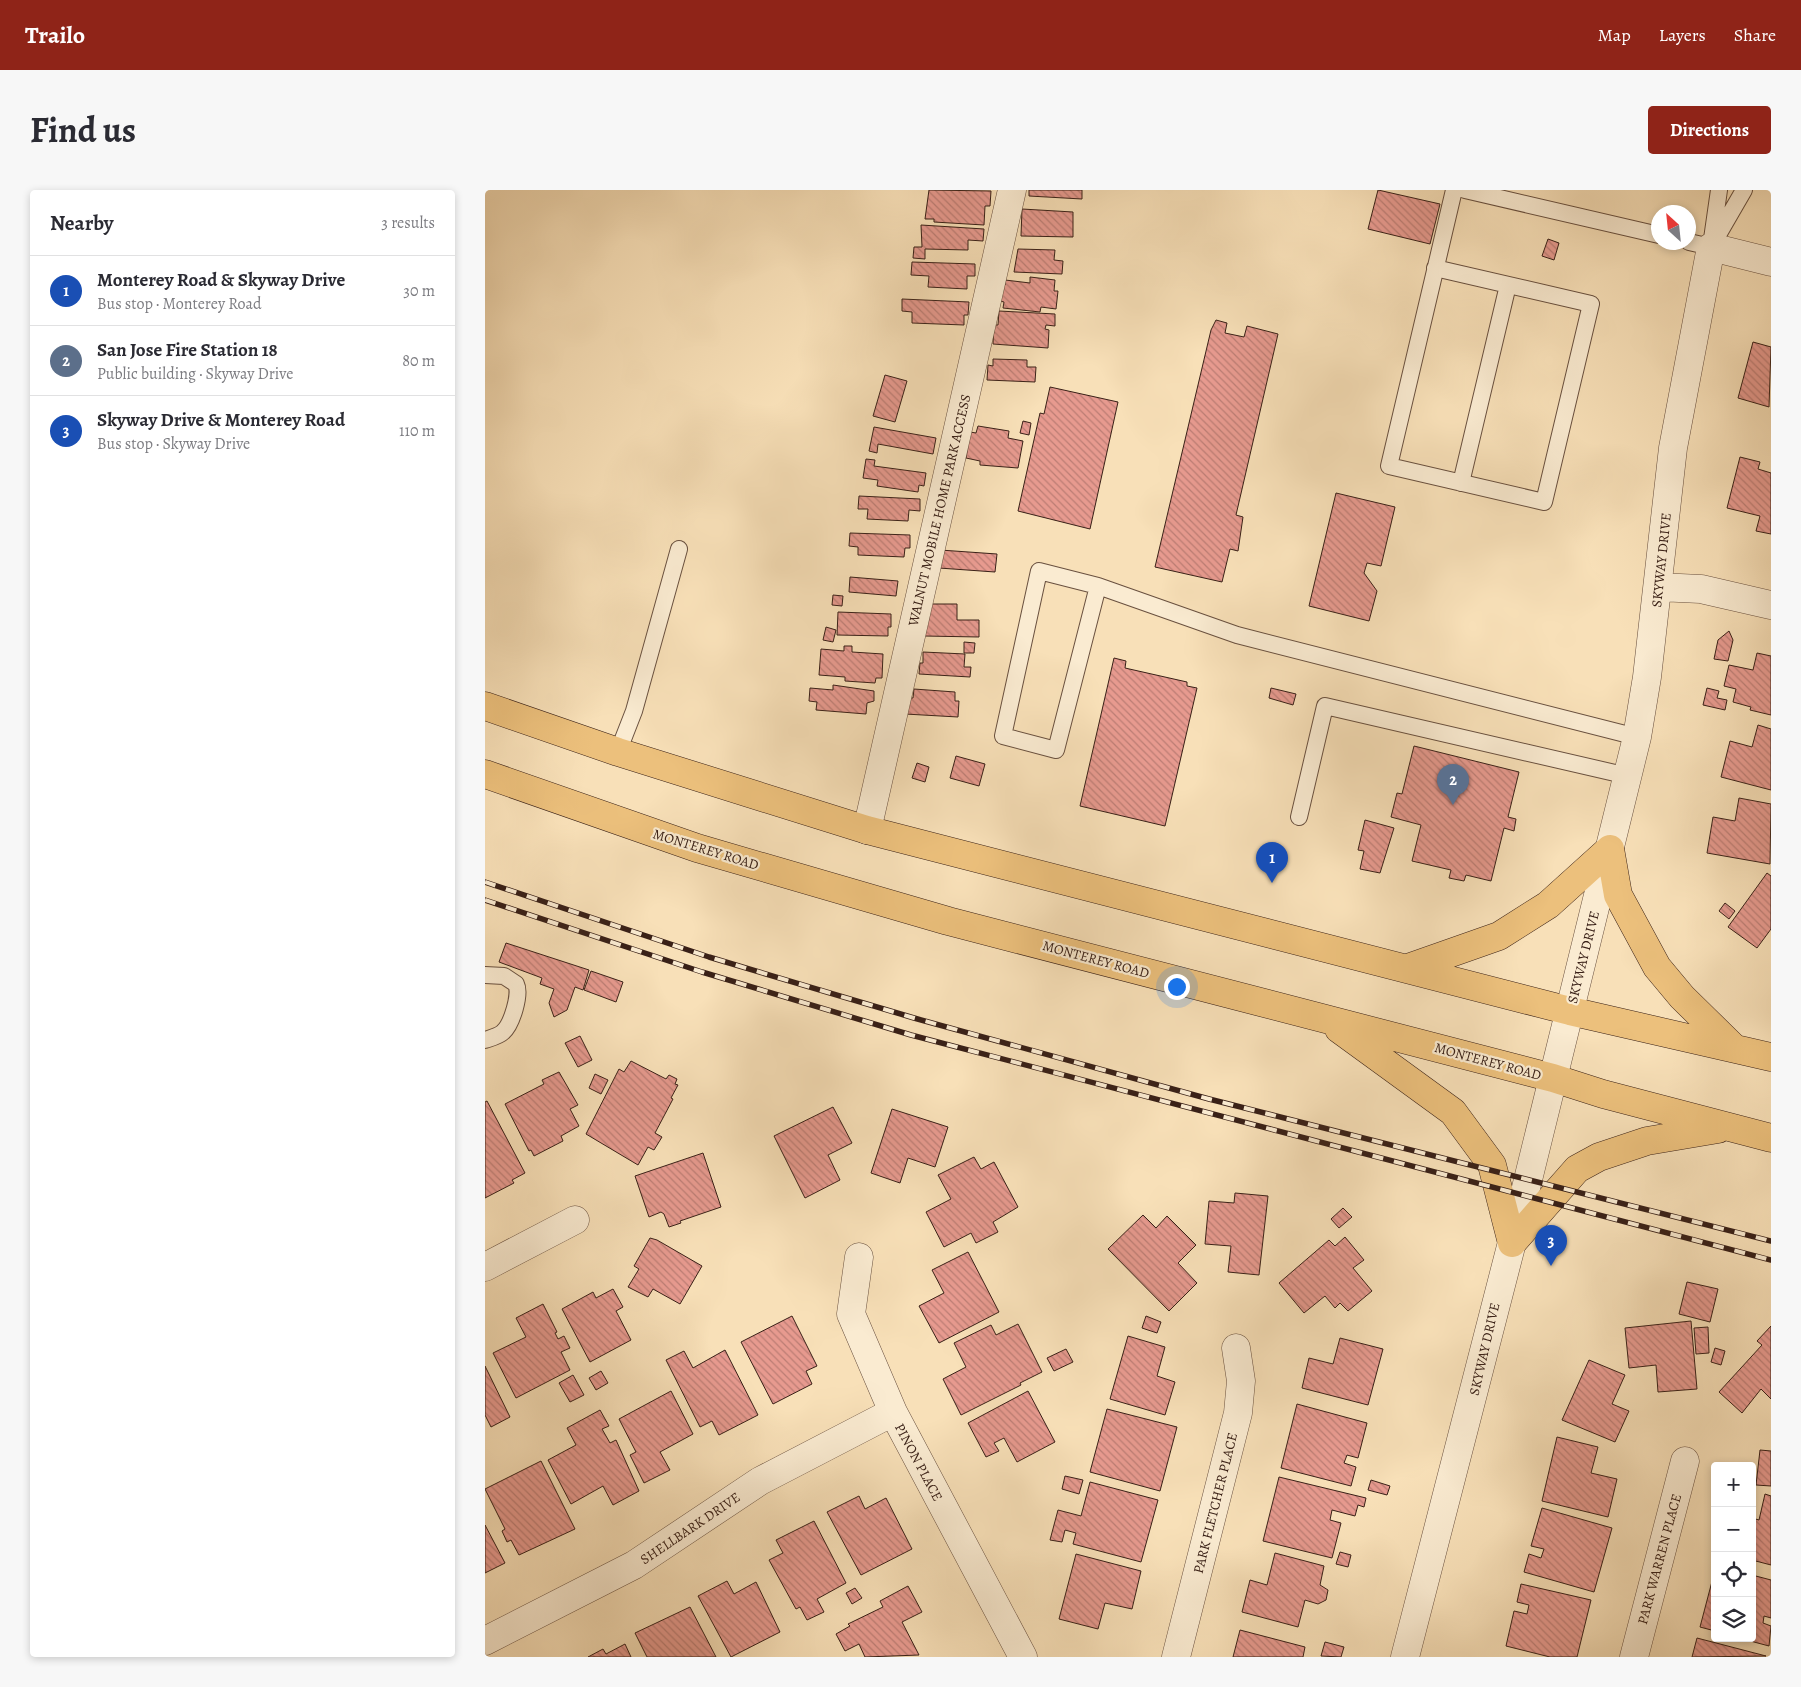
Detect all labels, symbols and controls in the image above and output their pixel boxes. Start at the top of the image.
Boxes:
text: Trailo [25,19,85,51]
text: Map [1598,23,1631,47]
text: Layers [1659,23,1706,47]
text: Share [1734,23,1776,47]
text: Find us [30,106,136,154]
button: Directions [1648,106,1771,154]
north arrow [1651,205,1696,250]
text: Nearby [50,209,113,237]
text: 3 results [381,212,435,234]
text: Monterey Road & Skyway Drive [97,267,345,293]
text: 1 [63,280,69,302]
text: 30 m [403,280,435,302]
text: Bus stop · Monterey Road [97,293,262,315]
text: San Jose Fire Station 18 [97,337,278,363]
text: 2 [62,350,70,372]
text: 80 m [402,350,435,372]
text: Public building · Skyway Drive [97,363,293,385]
street label: WALNUT MOBILE HOME PARK ACCESS [903,392,975,629]
text: Skyway Drive & Monterey Road [97,407,345,433]
text: 3 [63,420,69,442]
text: 110 m [399,420,435,442]
text: Bus stop · Skyway Drive [97,433,250,455]
street label: SKYWAY DRIVE [1647,512,1676,608]
pin: 2 [1437,764,1469,805]
street label: MONTEREY ROAD [651,824,761,875]
pin: 1 [1256,842,1288,883]
street label: SKYWAY DRIVE [1563,909,1604,1005]
street label: MONTEREY ROAD [1040,936,1152,983]
your location [1164,974,1190,1000]
street label: MONTEREY ROAD [1432,1038,1544,1085]
pin: 3 [1535,1225,1567,1266]
street label: SKYWAY DRIVE [1465,1301,1504,1397]
street label: PINON PLACE [890,1420,947,1504]
street label: PARK FLETCHER PLACE [1189,1431,1242,1576]
map controls [1711,1462,1756,1642]
button: + [1711,1462,1756,1507]
street label: SHELLBARK DRIVE [637,1488,744,1569]
street label: PARK WARREN PLACE [1633,1492,1686,1627]
button: − [1711,1507,1756,1552]
button: locate [1711,1552,1756,1597]
button: layers [1711,1597,1756,1642]

